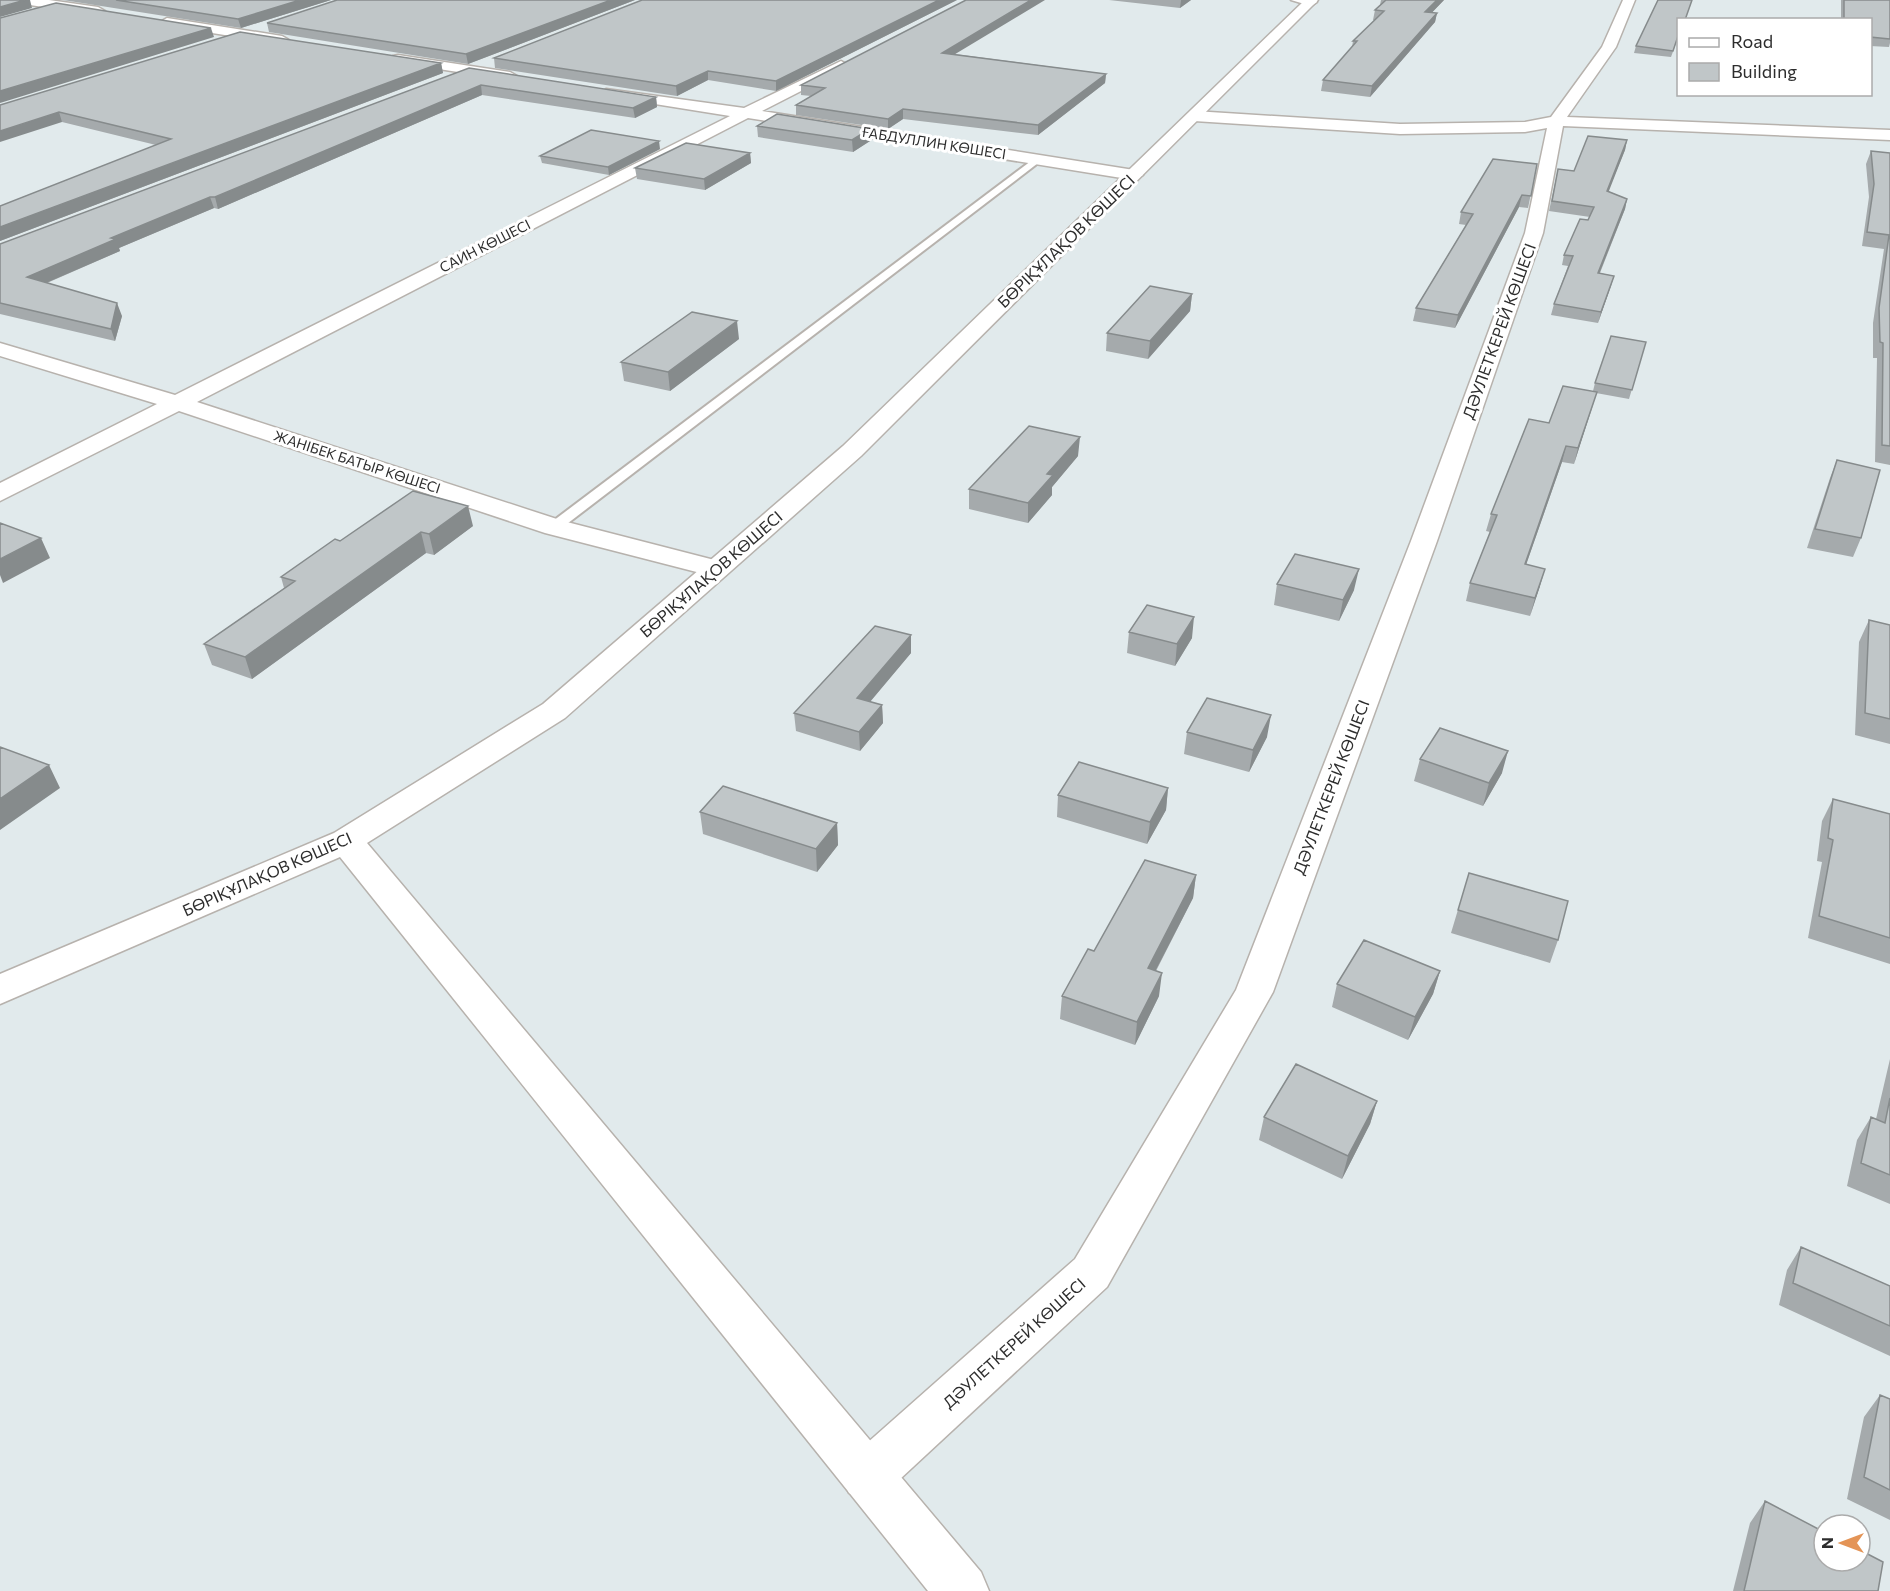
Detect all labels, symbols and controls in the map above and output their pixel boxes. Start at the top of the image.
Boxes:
legend [1677,18,1872,96]
text: Road [1731,30,1773,52]
text: Building [1731,60,1797,82]
street label: ҒАБДУЛЛИН КӨШЕСІ [861,123,1007,162]
street label: БӨРІҚҰЛАҚОВ КӨШЕСІ [993,170,1138,311]
street label: САИН КӨШЕСІ [436,215,533,276]
street label: ДӘУЛЕТКЕРЕЙ КӨШЕСІ [1458,240,1539,421]
street label: ЖАНІБЕК БАТЫР КӨШЕСІ [272,426,443,497]
street label: БӨРІҚҰЛАҚОВ КӨШЕСІ [635,506,786,641]
street label: ДӘУЛЕТКЕРЕЙ КӨШЕСІ [1288,697,1373,877]
street label: БӨРІҚҰЛАҚОВ КӨШЕСІ [179,828,354,919]
street label: ДӘУЛЕТКЕРЕЙ КӨШЕСІ [938,1274,1089,1412]
north arrow [1812,1513,1872,1573]
text: N [1817,1537,1836,1549]

